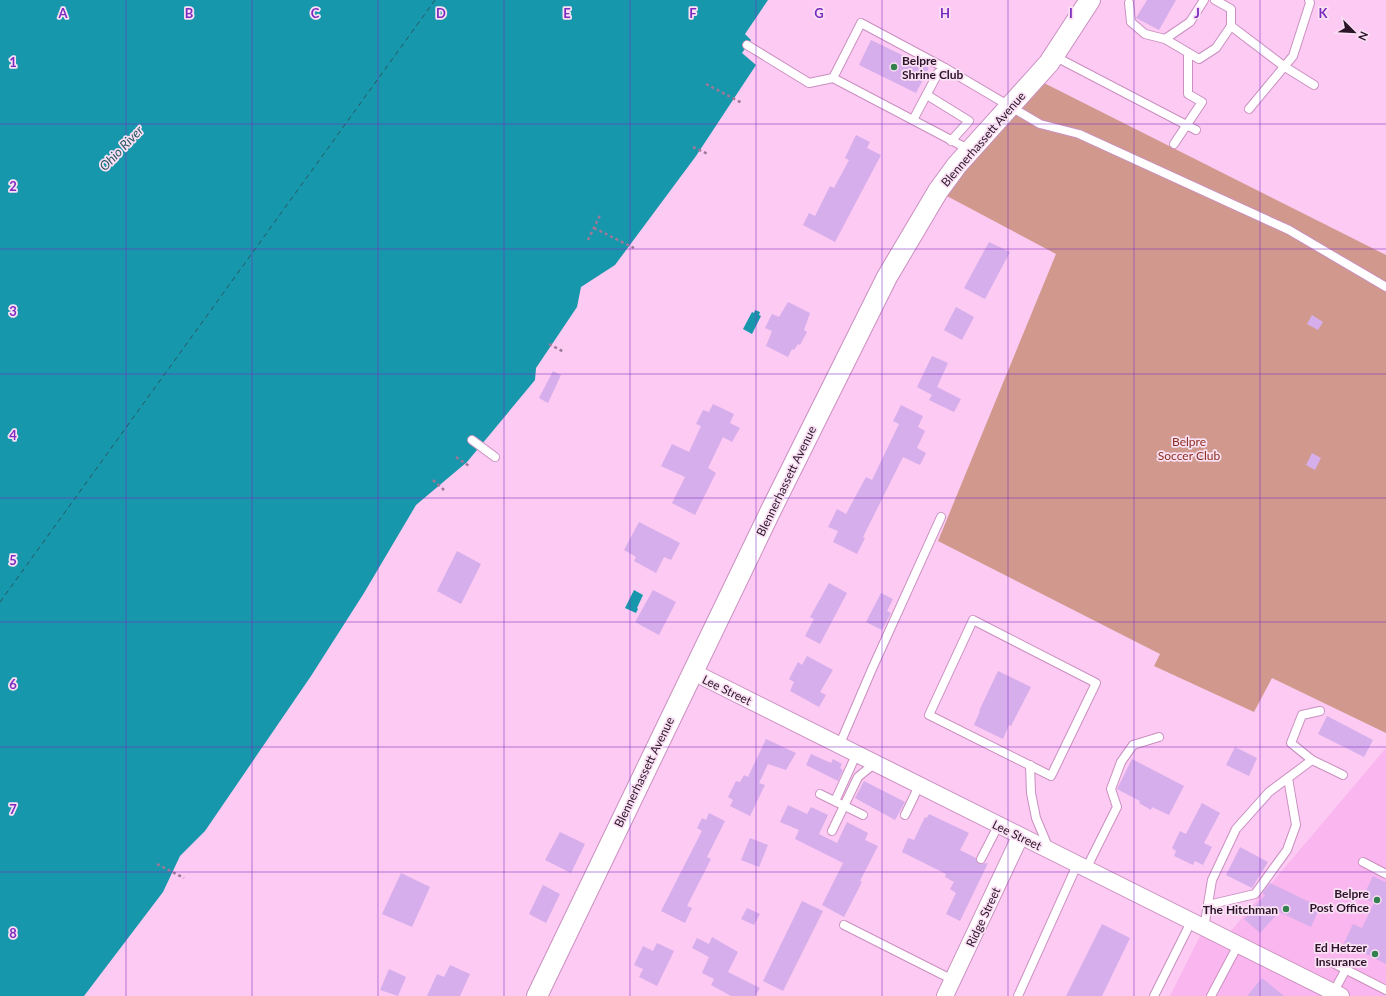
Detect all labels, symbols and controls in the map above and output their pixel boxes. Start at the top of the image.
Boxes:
text: A [57,5,68,21]
text: B [185,5,194,21]
text: C [311,5,320,21]
text: D [436,5,446,21]
text: E [563,5,571,21]
text: F [689,5,697,21]
text: G [814,5,824,21]
text: H [940,5,950,21]
text: I [1069,5,1073,21]
text: J [1194,5,1200,21]
text: K [1319,5,1329,21]
north arrow [1334,12,1374,52]
text: N [1356,30,1371,43]
place label: Belpre Shrine Club [902,53,964,82]
text: 1 [9,54,17,70]
marker: Belpre Shrine Club [889,62,899,72]
street label: Blennerhassett Avenue [938,88,1028,190]
water label: Ohio River [96,122,147,174]
text: 2 [9,178,17,194]
text: 3 [9,303,17,319]
street label: Blennerhassett Avenue [753,423,819,539]
text: 4 [9,427,17,443]
park label: Belpre Soccer Club [1158,434,1220,463]
text: 5 [9,552,17,568]
street label: Lee Street [700,672,755,709]
text: 6 [9,676,17,692]
street label: Blennerhassett Avenue [611,714,677,830]
text: 7 [9,801,17,817]
street label: Lee Street [990,817,1045,854]
street label: Ridge Street [963,884,1004,949]
place label: Belpre Post Office [1309,886,1370,915]
marker: Belpre Post Office [1372,895,1382,905]
place label: The Hitchman [1203,902,1278,917]
marker: The Hitchman [1281,904,1291,914]
text: 8 [9,925,17,941]
place label: Ed Hetzer Insurance [1314,940,1368,969]
marker: Ed Hetzer Insurance [1370,949,1380,959]

